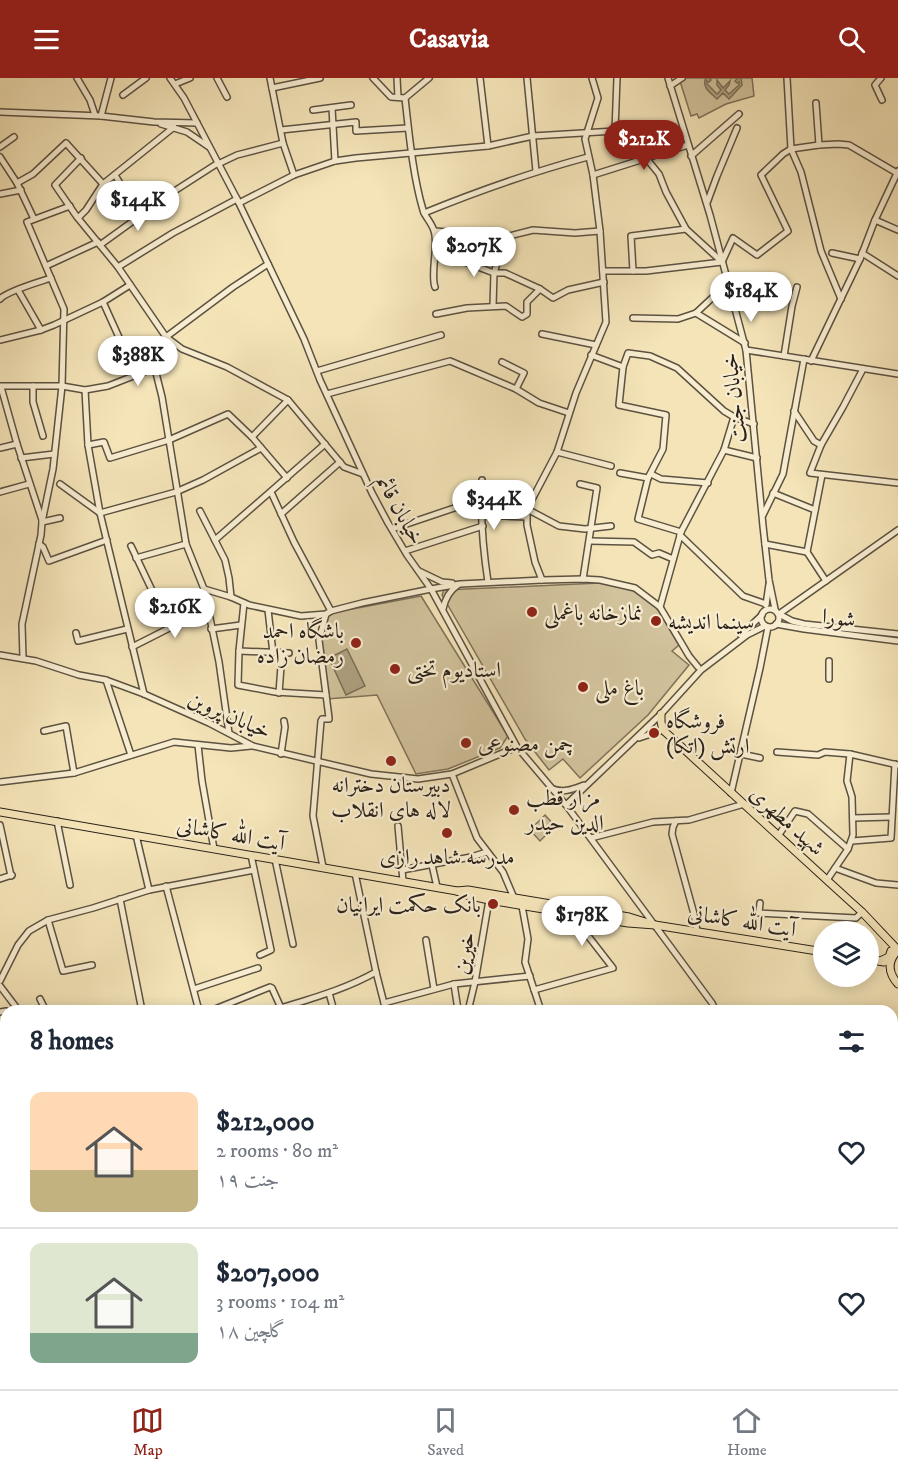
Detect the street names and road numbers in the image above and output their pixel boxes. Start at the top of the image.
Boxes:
street label: خیابان جنت [716,351,753,444]
street label: خیابان قائم [365,470,430,552]
street label: شورا [820,603,857,634]
street label: خیابان پروین [184,685,275,746]
street label: شهید مطهری [744,780,830,862]
street label: آیت الله کاشانی [175,807,290,858]
street label: آیت الله کاشانی [686,895,801,944]
street label: خیرین [447,930,481,977]

